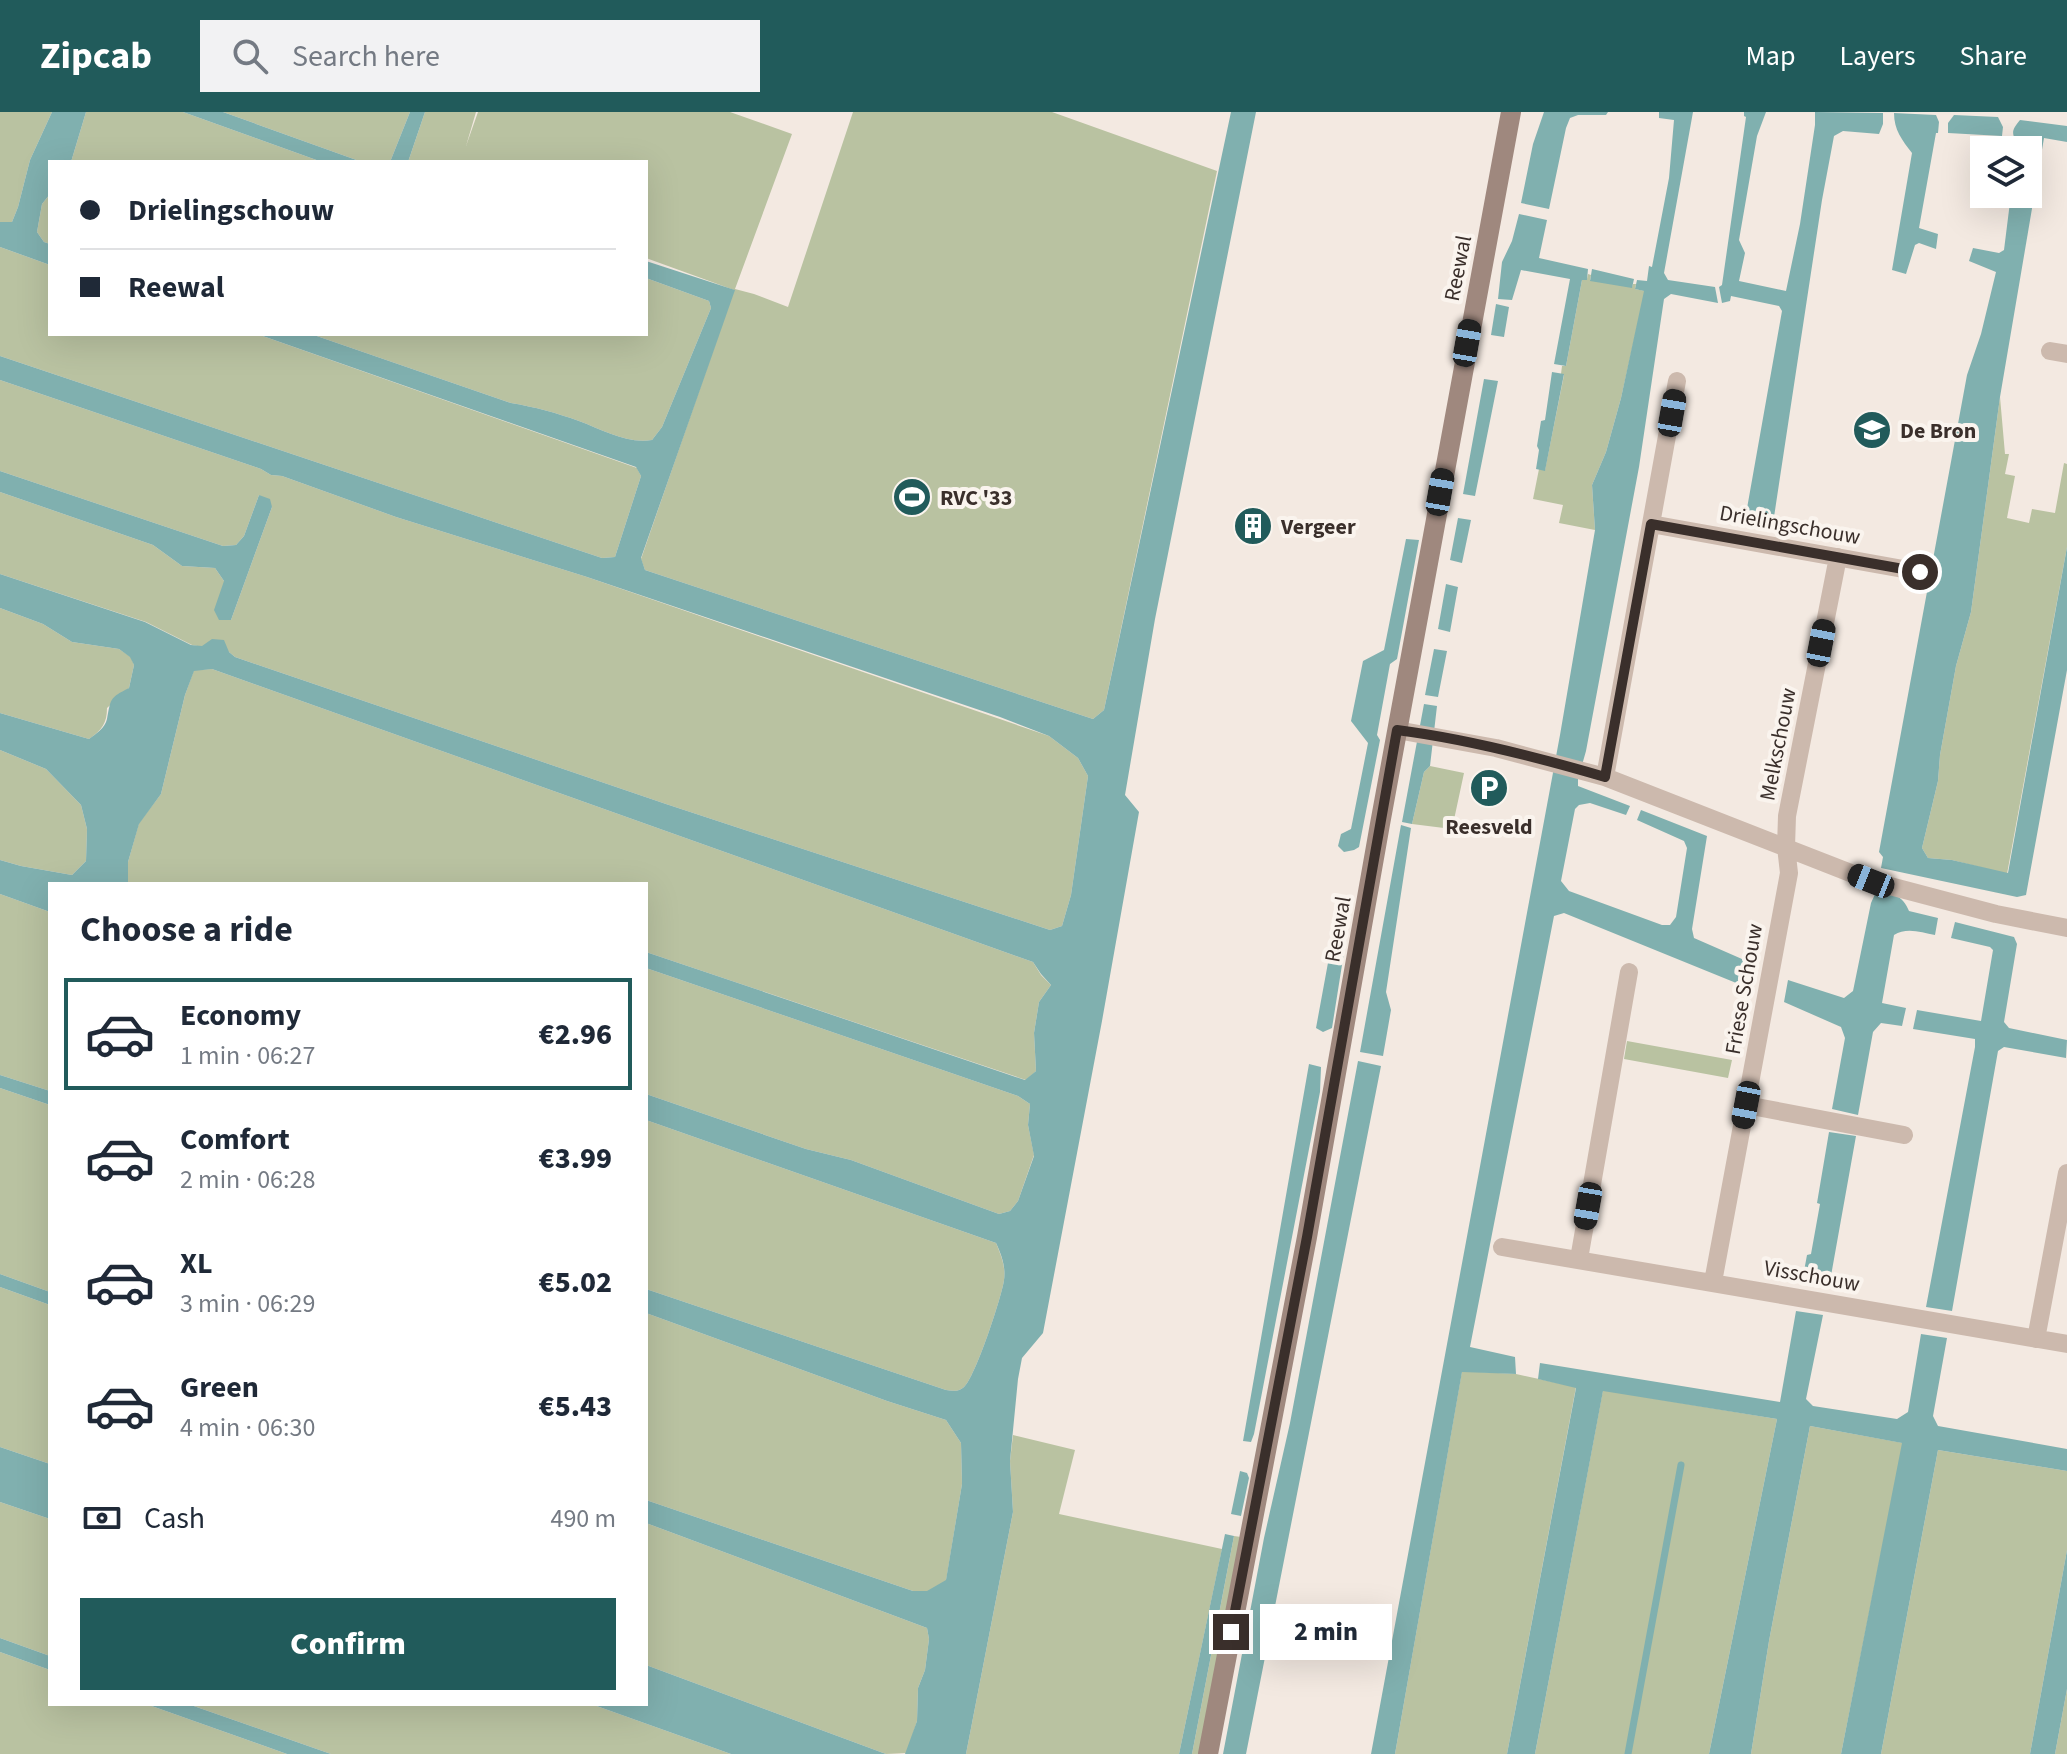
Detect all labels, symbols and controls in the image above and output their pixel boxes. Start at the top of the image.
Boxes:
search box [200,20,760,92]
text: Zipcab [40,29,152,83]
icon: search [228,34,272,78]
text: Search here [292,35,440,78]
text: Map [1745,36,1795,76]
text: Layers [1839,36,1915,76]
text: Share [1959,36,2027,76]
map controls [1970,136,2042,208]
button: layers [1970,136,2042,208]
text: Drielingschouw [128,189,334,232]
street label: Reewal [1436,232,1480,304]
text: Reewal [128,266,224,309]
car [1451,317,1483,369]
car [1656,387,1688,439]
school or university icon: De Bron [1851,409,1893,451]
place label: De Bron [1900,415,1976,447]
car [1424,466,1456,518]
sports icon: RVC '33 [891,476,933,518]
place label: RVC '33 [940,482,1012,514]
street label: Drielingschouw [1717,497,1863,553]
building icon: Vergeer [1232,505,1274,547]
place label: Vergeer [1280,511,1356,543]
route start [1902,554,1938,590]
car [1805,617,1837,669]
street label: Melkschouw [1751,685,1805,803]
parking icon: Reesveld [1468,767,1510,809]
place label: Reesveld [1445,811,1533,843]
car [1844,861,1898,901]
street label: Reewal [1316,894,1360,965]
text: Choose a ride [80,904,293,955]
street label: Friese Schouw [1717,921,1771,1057]
text: Economy [180,994,301,1037]
icon: car [84,998,156,1070]
text: €2.96 [539,1013,612,1056]
text: 1 min · 06:27 [180,1037,315,1074]
car [1730,1079,1762,1131]
text: Comfort [180,1118,290,1161]
icon: car [84,1122,156,1194]
text: €3.99 [539,1137,612,1180]
text: 2 min · 06:28 [180,1161,315,1198]
car [1572,1180,1604,1232]
text: XL [180,1242,213,1285]
icon: car [84,1246,156,1318]
street label: Visschouw [1761,1252,1862,1300]
text: €5.02 [539,1261,612,1304]
text: 3 min · 06:29 [180,1285,315,1322]
text: Green [180,1366,259,1409]
icon: car [84,1370,156,1442]
text: €5.43 [539,1385,612,1428]
text: 4 min · 06:30 [180,1409,315,1446]
icon: cash [80,1496,124,1540]
text: Cash [144,1497,205,1540]
text: 490 m [550,1500,616,1537]
button: Confirm [80,1598,616,1690]
callout: 2 min [1259,1604,1391,1660]
text: 2 min [1294,1613,1358,1650]
route end [1213,1614,1249,1650]

